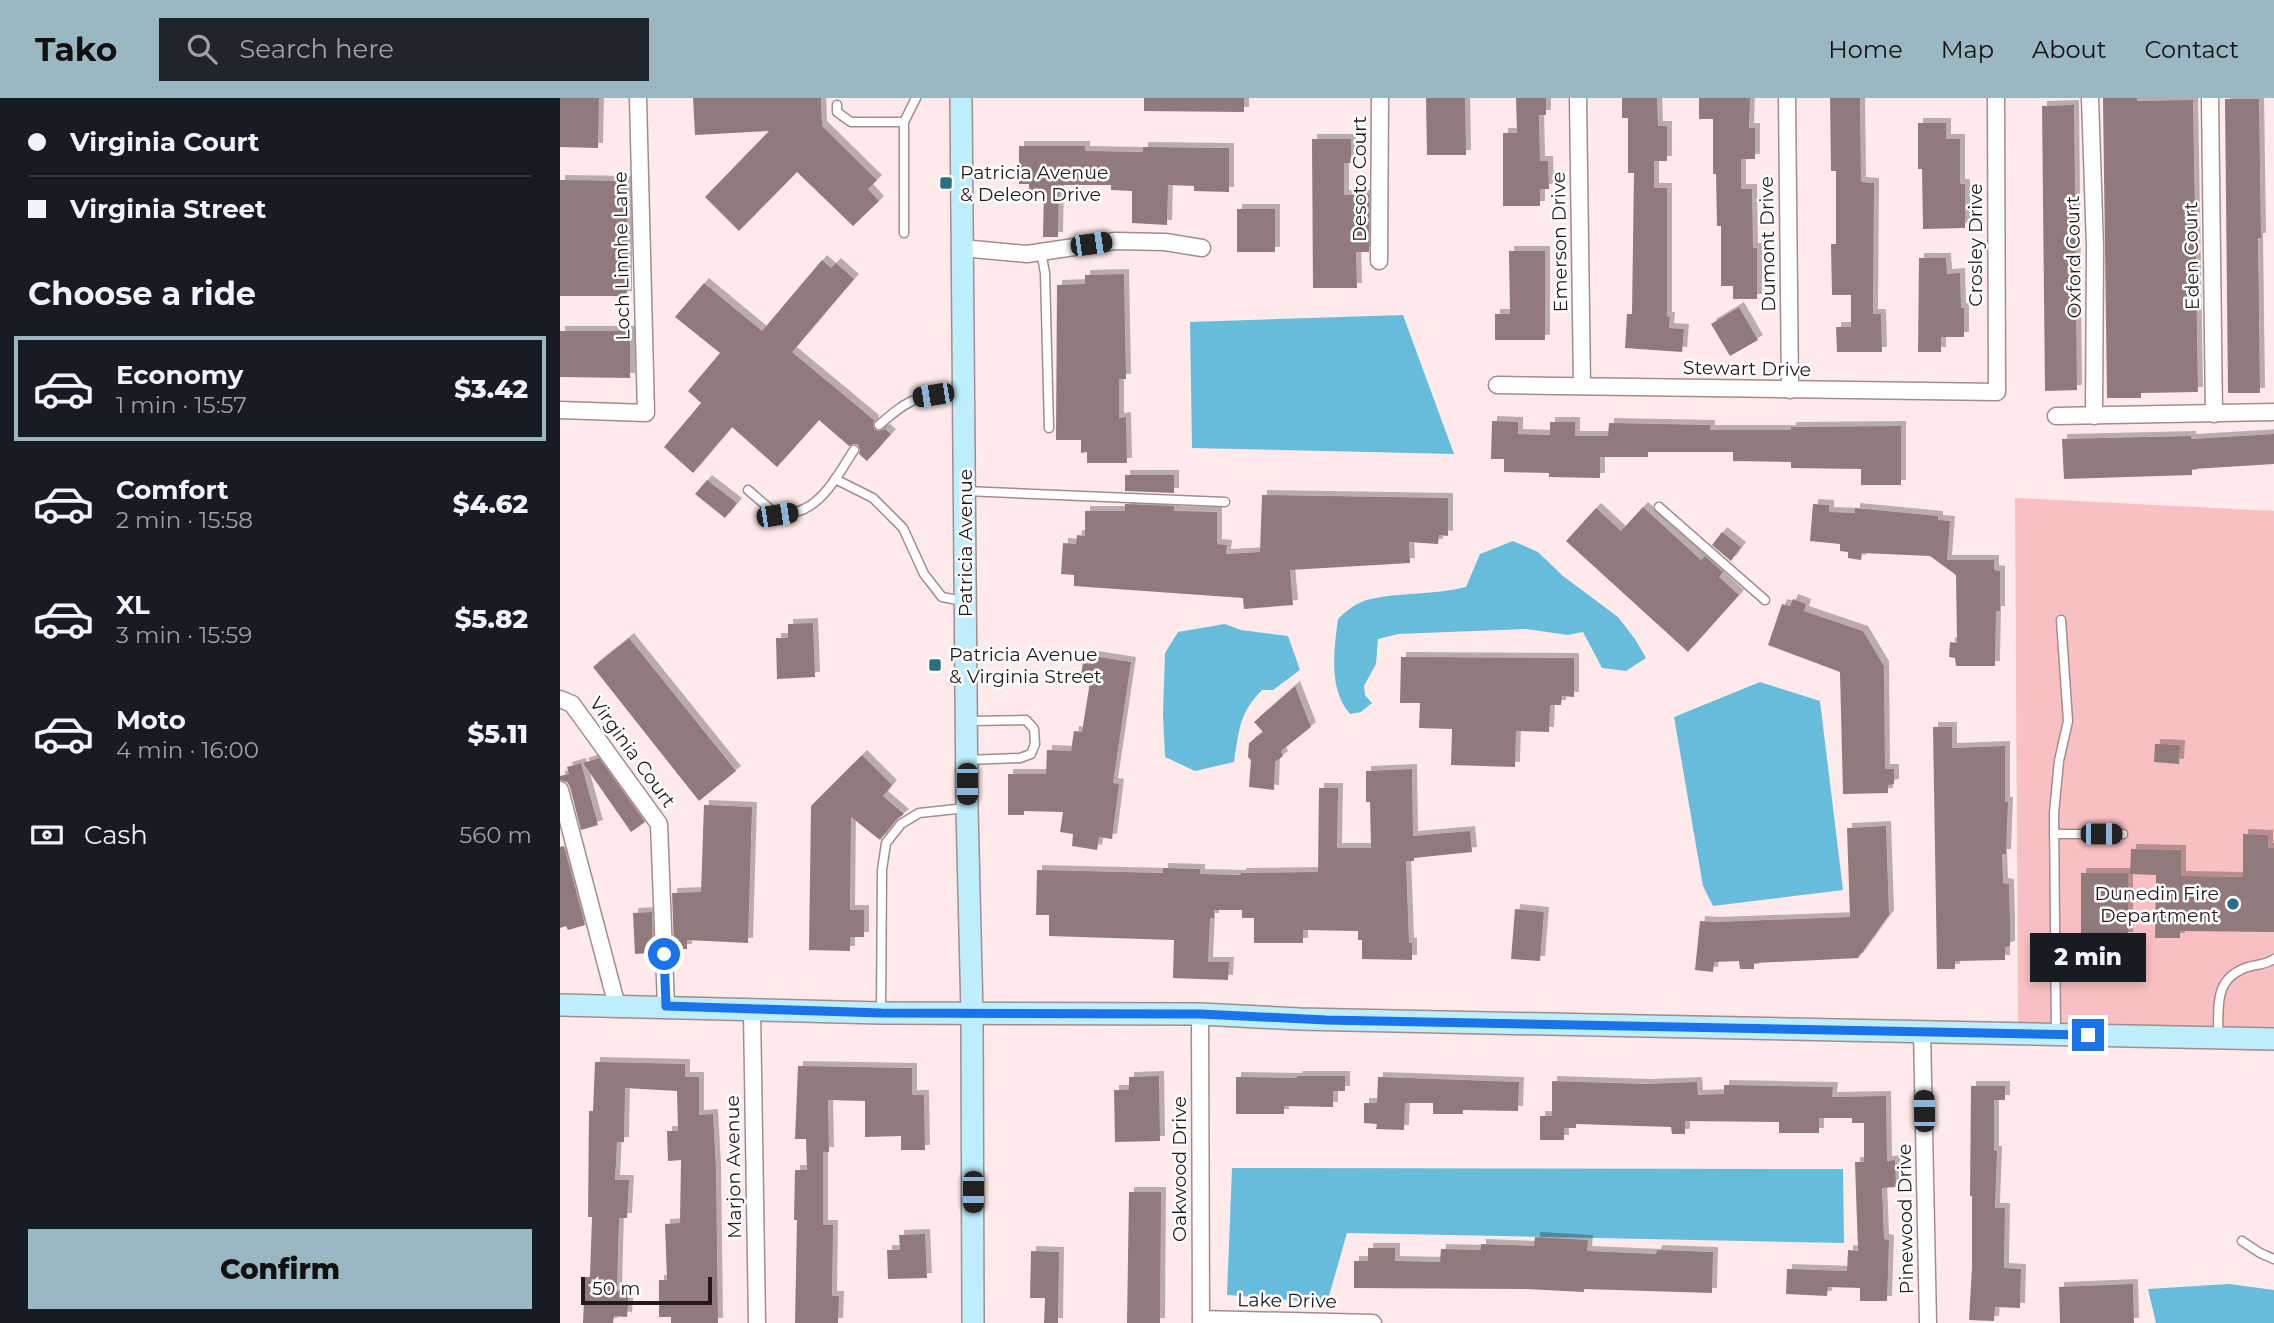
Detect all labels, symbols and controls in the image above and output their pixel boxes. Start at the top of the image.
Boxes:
search box [159,18,649,81]
text: Tako [35,29,117,69]
icon: search [183,30,221,68]
text: Search here [239,33,394,65]
text: Home [1828,35,1903,64]
text: Map [1941,35,1994,64]
text: About [2032,35,2106,64]
text: Contact [2144,35,2239,64]
street label: Desoto Court [1348,116,1371,242]
text: Virginia Court [70,126,259,158]
place label: Patricia Avenue & Deleon Drive [960,161,1108,206]
street label: Loch Linnhe Lane [609,171,634,341]
street label: Emerson Drive [1547,171,1572,313]
marker: Patricia Avenue & Deleon Drive [938,175,954,191]
street label: Dumont Drive [1755,176,1780,312]
street label: Crosley Drive [1964,183,1987,307]
text: Virginia Street [70,193,266,225]
street label: Oxford Court [2061,195,2086,318]
street label: Eden Court [2179,201,2204,310]
car [1069,231,1114,257]
text: Choose a ride [28,274,256,313]
street label: Stewart Drive [1683,356,1811,381]
icon: car [32,357,95,420]
text: Economy [116,359,243,391]
text: $3.42 [454,373,528,405]
car [911,381,956,409]
text: 1 min · 15:57 [116,391,247,419]
street label: Patricia Avenue [954,469,977,617]
icon: car [32,472,95,535]
text: Comfort [116,474,228,506]
text: $4.62 [453,488,528,520]
car [755,501,800,529]
text: 2 min · 15:58 [116,506,253,534]
icon: car [32,587,95,650]
text: XL [116,589,150,621]
text: $5.82 [455,603,528,635]
text: 3 min · 15:59 [116,621,252,649]
place label: Patricia Avenue & Virginia Street [949,643,1102,688]
marker: Patricia Avenue & Virginia Street [927,657,943,673]
street label: Virginia Court [585,693,681,812]
icon: car [32,702,95,765]
text: Moto [116,704,186,736]
text: $5.11 [467,718,528,750]
text: 4 min · 16:00 [116,736,259,764]
car [957,763,978,805]
icon: cash [28,816,66,854]
text: Cash [84,819,148,851]
text: 560 m [459,821,532,849]
car [2081,824,2123,845]
place label: Dunedin Fire Department [2094,882,2219,927]
marker: Dunedin Fire Department [2225,896,2241,912]
callout: 2 min [2030,934,2146,982]
route start [648,938,680,970]
text: 2 min [2054,943,2122,971]
route end [2072,1019,2104,1051]
car [1914,1090,1935,1132]
street label: Marjon Avenue [721,1095,746,1239]
street label: Oakwood Drive [1168,1096,1191,1242]
street label: Pinewood Drive [1893,1143,1918,1295]
car [963,1171,984,1213]
button: Confirm [28,1229,532,1309]
scale bar [581,1274,712,1306]
text: 50 m [592,1277,640,1300]
street label: Lake Drive [1237,1288,1337,1313]

